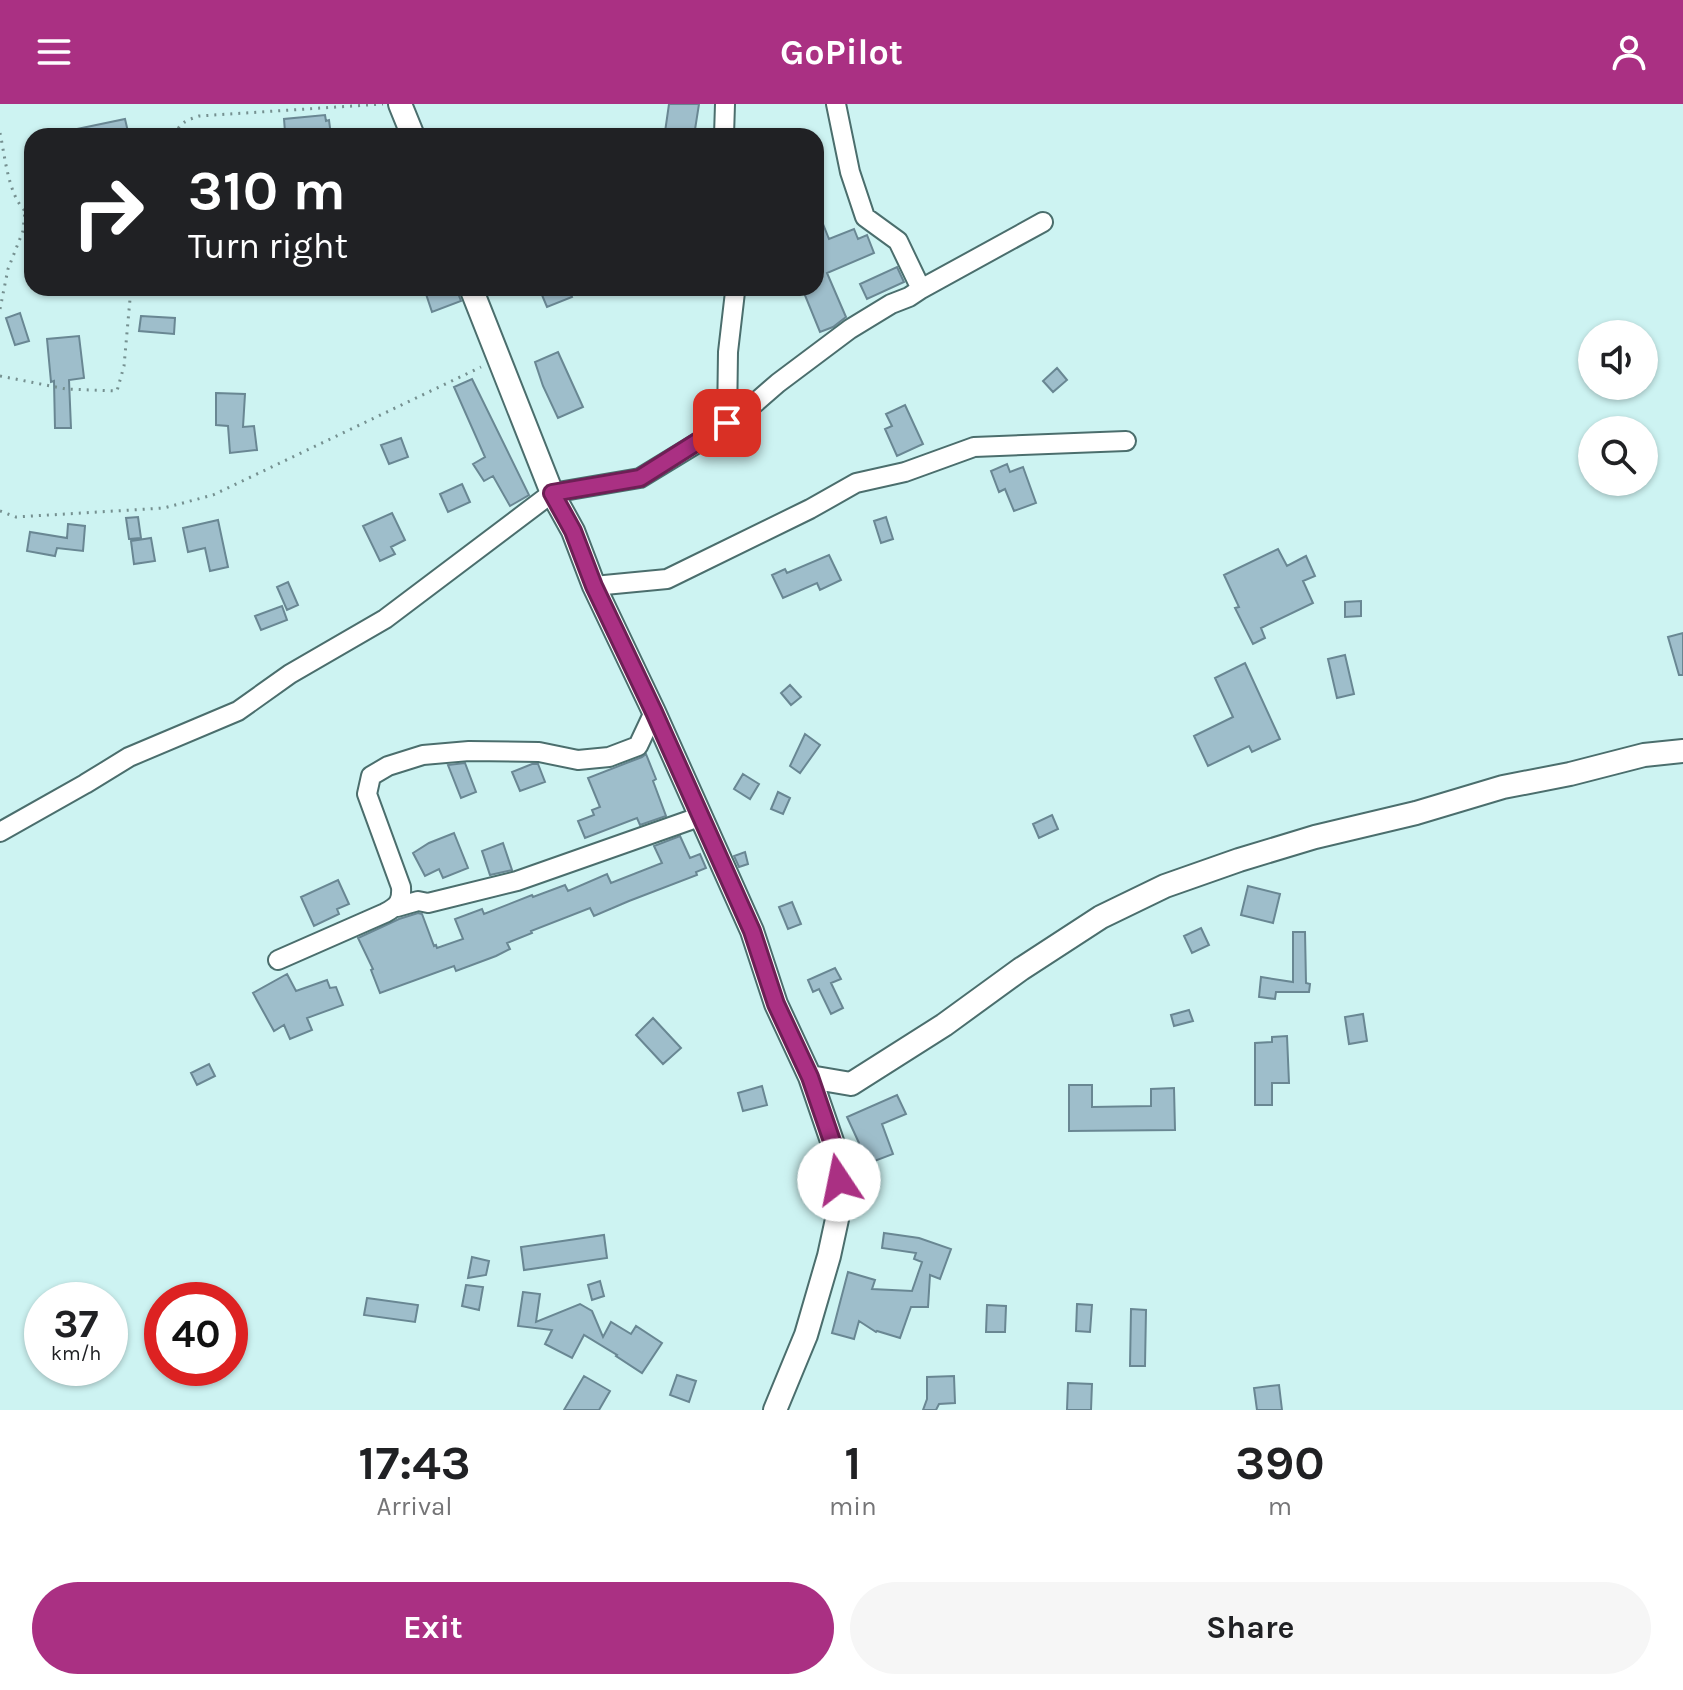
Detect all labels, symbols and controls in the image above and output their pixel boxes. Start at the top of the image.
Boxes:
icon: menu [32,30,76,74]
icon: person [1607,30,1651,74]
text: GoPilot [780,31,903,73]
text: 310 m [188,158,346,223]
icon: right [56,160,160,264]
text: Turn right [188,225,348,267]
map controls [1578,320,1658,496]
button: sound [1578,320,1658,400]
pin [693,389,761,457]
icon: arrive [705,401,749,445]
button: search [1578,416,1658,496]
position arrow [797,1138,881,1222]
speed limit sign: 40 [144,1282,248,1386]
text: 37 [54,1300,98,1347]
text: km/h [51,1342,101,1365]
text: 17:43 [358,1435,471,1491]
text: 1 [844,1435,861,1491]
text: 390 [1235,1435,1325,1491]
text: Arrival [376,1491,453,1522]
text: min [829,1491,877,1522]
text: m [1268,1491,1292,1522]
button: Exit [32,1582,834,1674]
button: Share [850,1582,1651,1674]

